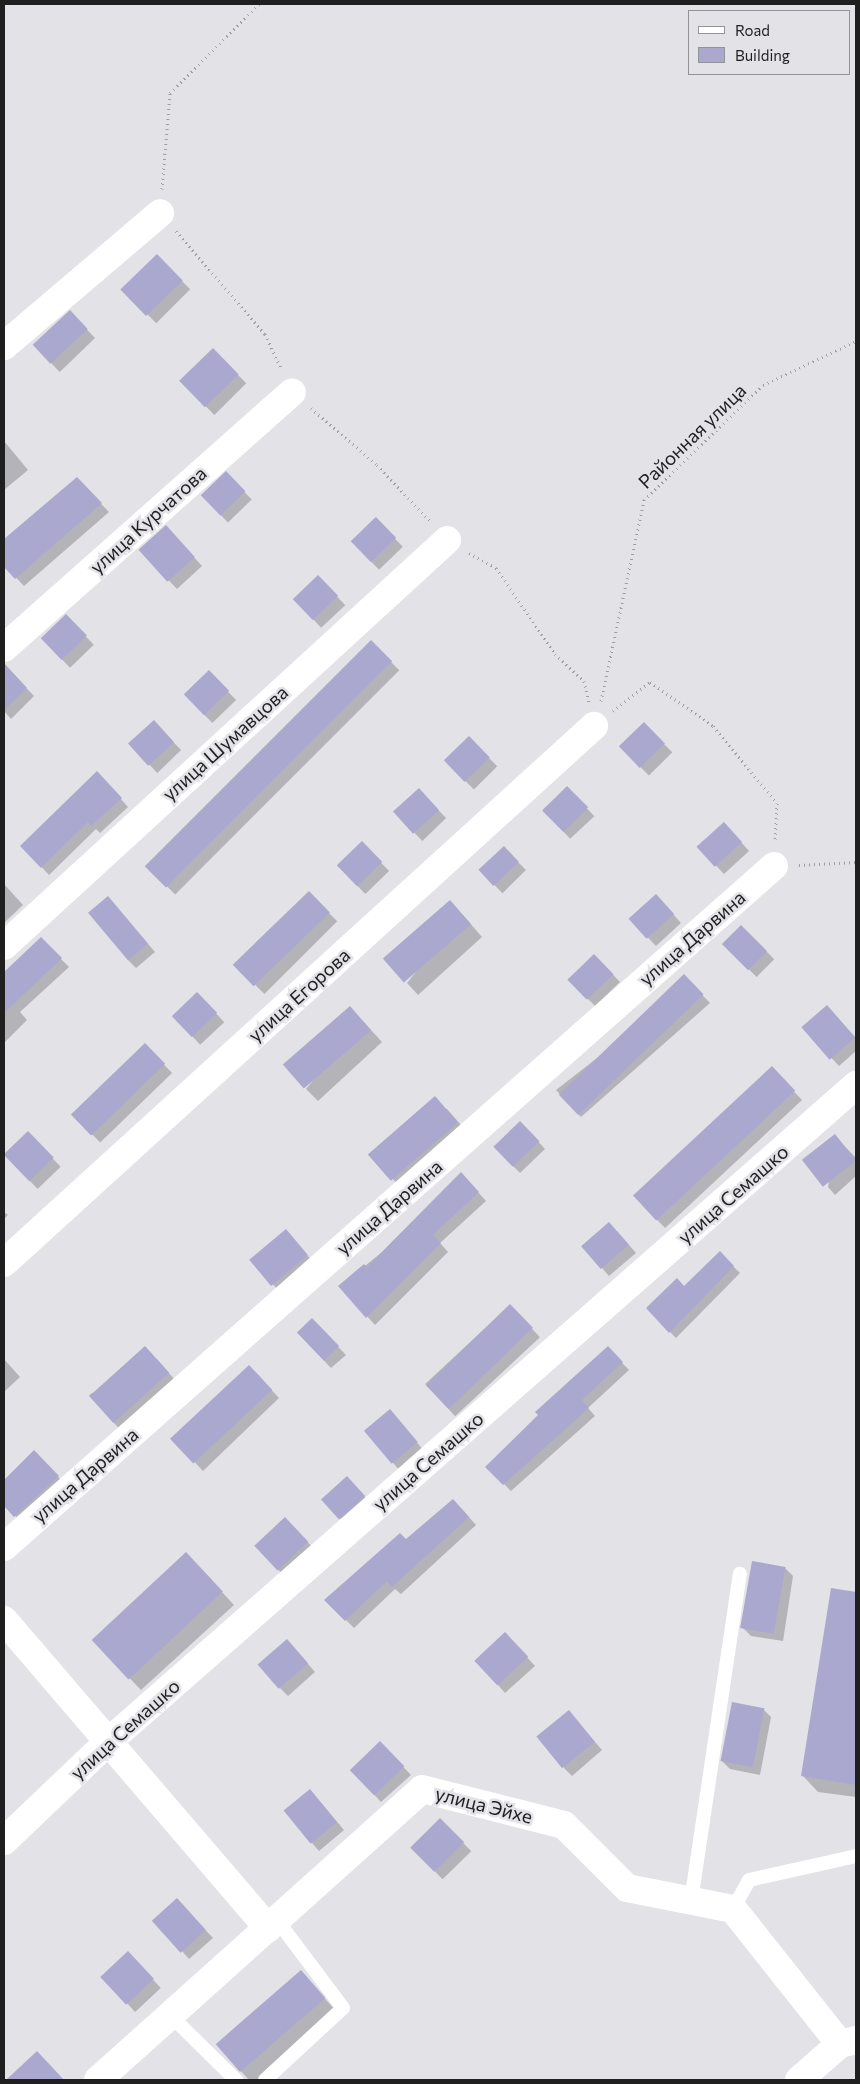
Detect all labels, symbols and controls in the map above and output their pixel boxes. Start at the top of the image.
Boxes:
legend [688,10,850,75]
text: Road [735,21,770,39]
text: Building [735,46,790,64]
street label: Районная улица [633,379,751,493]
street label: улица Курчатова [85,462,211,578]
street label: улица Шумавцова [158,681,292,805]
street label: улица Дарвина [634,886,750,990]
street label: улица Егорова [244,943,354,1047]
street label: улица Семашко [673,1140,793,1248]
street label: улица Дарвина [331,1155,447,1259]
street label: улица Семашко [368,1407,488,1515]
street label: улица Дарвина [27,1423,143,1527]
street label: улица Семашко [66,1674,184,1784]
street label: улица Эйхе [433,1782,535,1828]

